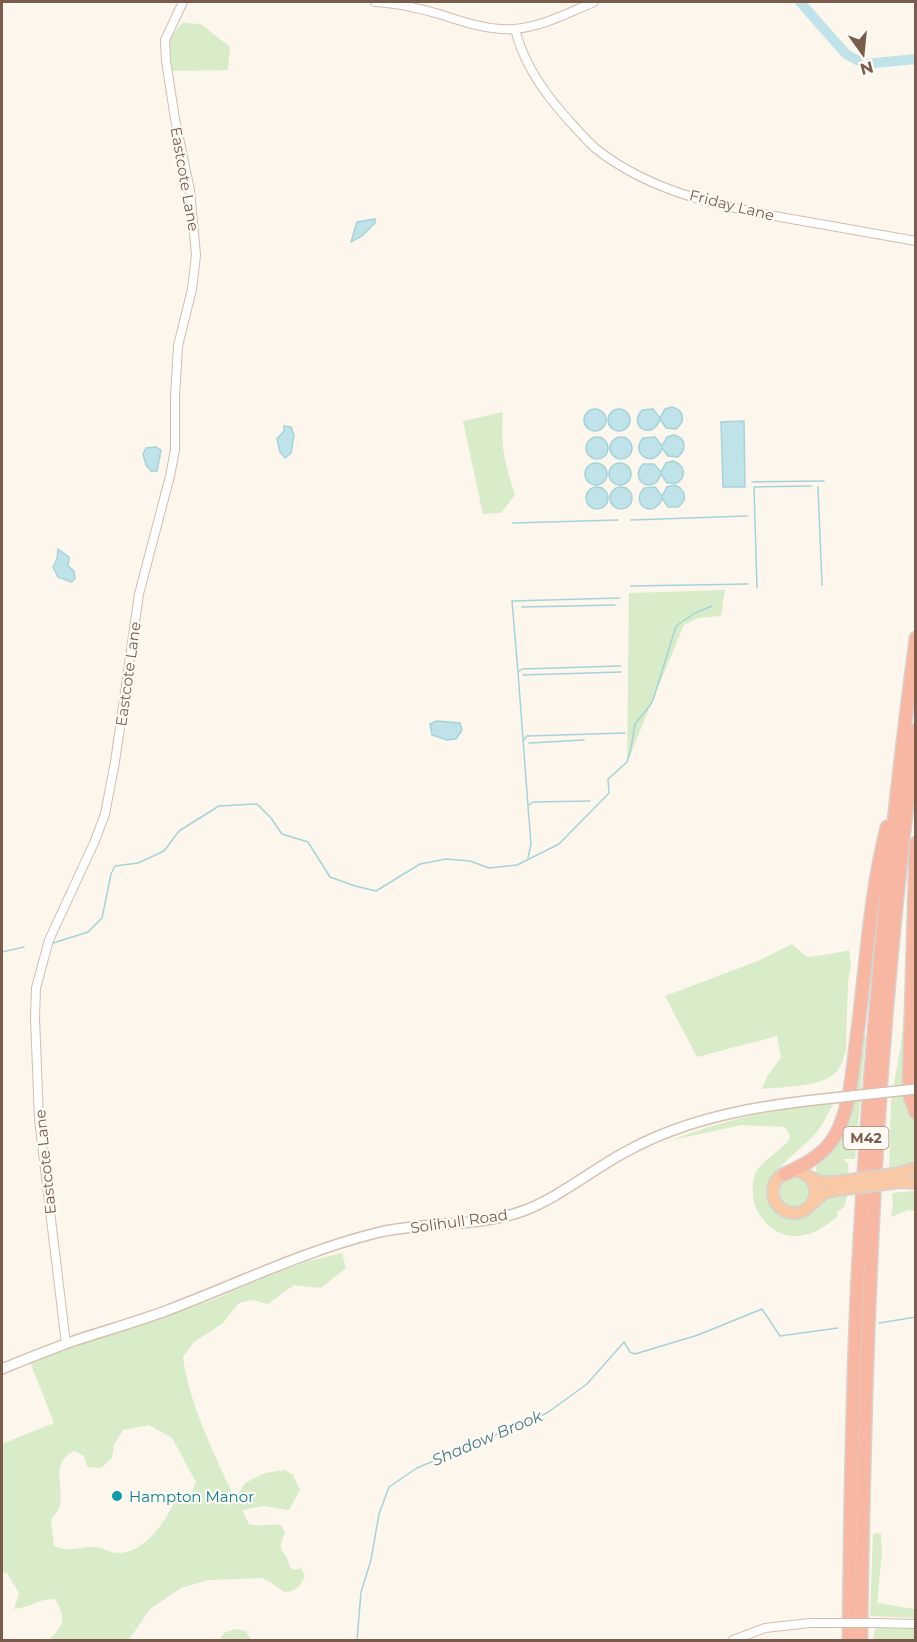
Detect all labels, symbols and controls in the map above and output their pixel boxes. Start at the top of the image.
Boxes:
north arrow [833,24,893,84]
text: N [858,57,875,79]
street label: Eastcote Lane [167,126,203,232]
street label: Friday Lane [688,185,776,225]
street label: Eastcote Lane [111,621,145,727]
street label: Eastcote Lane [30,1109,60,1215]
road number: M42 [844,1127,888,1149]
street label: Solihull Road [409,1205,509,1237]
water label: Shadow Brook [429,1406,547,1470]
place label: Hampton Manor [129,1487,254,1506]
marker: Hampton Manor [110,1489,124,1503]

